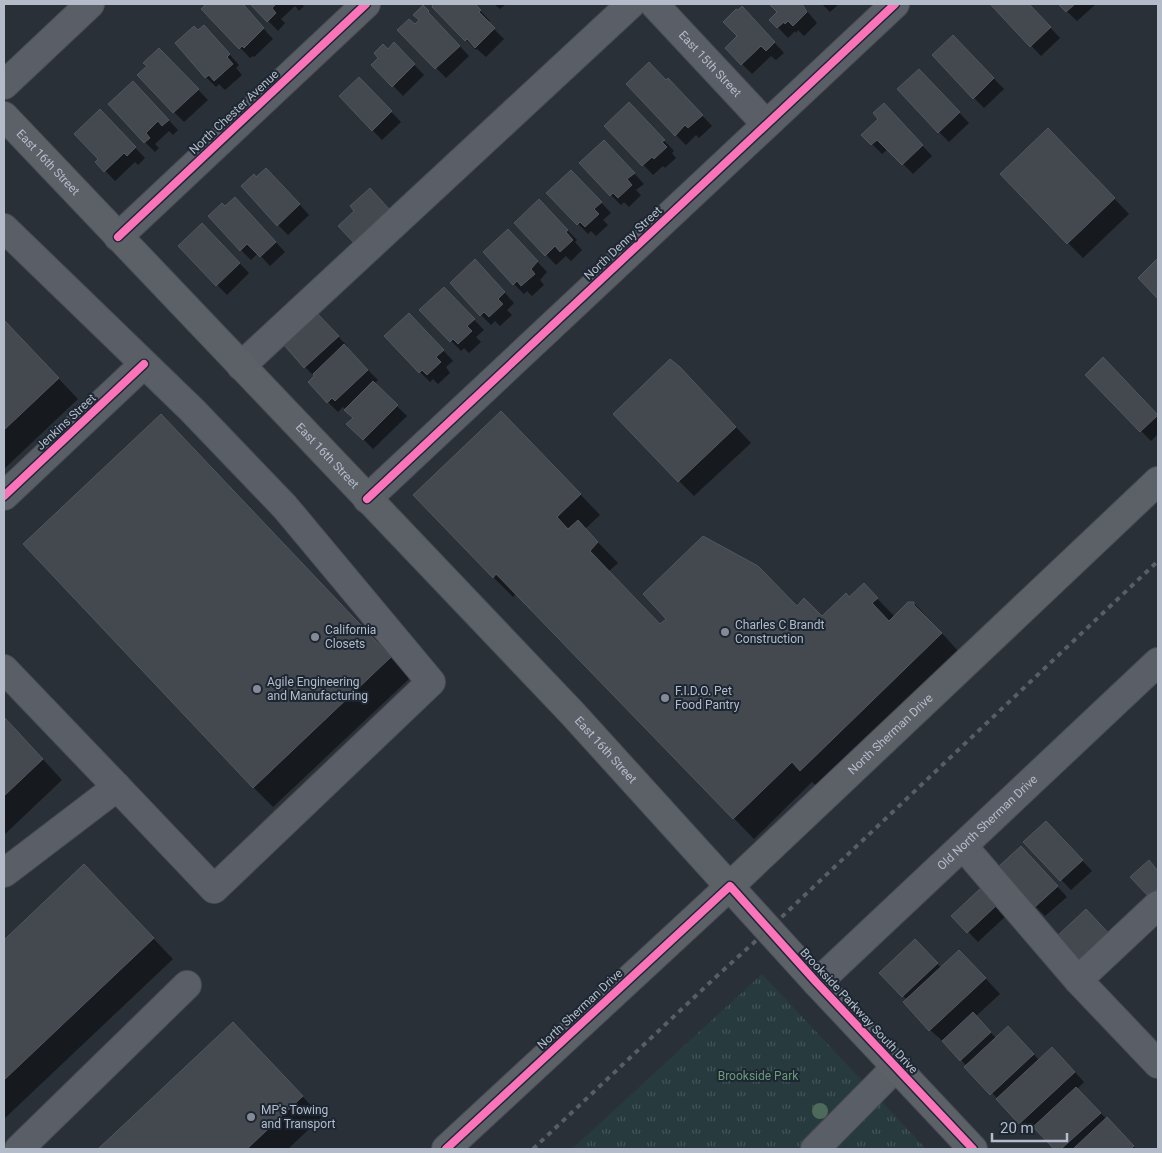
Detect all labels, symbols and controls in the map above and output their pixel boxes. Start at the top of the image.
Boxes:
street label: East 15th Street [676,28,744,100]
street label: North Chester Avenue [187,67,281,157]
street label: East 16th Street [14,127,83,198]
street label: North Denny Street [581,203,665,283]
street label: Jenkins Street [33,391,99,453]
street label: East 16th Street [293,420,362,492]
place label: Charles C Brandt Construction [735,618,824,646]
place label: California Closets [325,623,376,651]
marker: Charles C Brandt Construction [719,626,731,638]
marker: California Closets [309,631,321,643]
place label: Agile Engineering and Manufacturing [267,675,368,703]
marker: Agile Engineering and Manufacturing [251,683,263,695]
place label: F.I.D.O. Pet Food Pantry [675,684,740,712]
street label: North Sherman Drive [845,691,936,777]
marker: F.I.D.O. Pet Food Pantry [659,692,671,704]
street label: East 16th Street [572,714,639,786]
street label: Old North Sherman Drive [934,772,1040,873]
street label: Brookside Parkway South Drive [797,946,921,1076]
street label: North Sherman Drive [535,966,625,1052]
park label: Brookside Park [718,1069,799,1083]
place label: MP's Towing and Transport [261,1103,336,1131]
scale bar [992,1110,1067,1142]
marker: MP's Towing and Transport [245,1111,257,1123]
text: 20 m [1000,1119,1034,1137]

